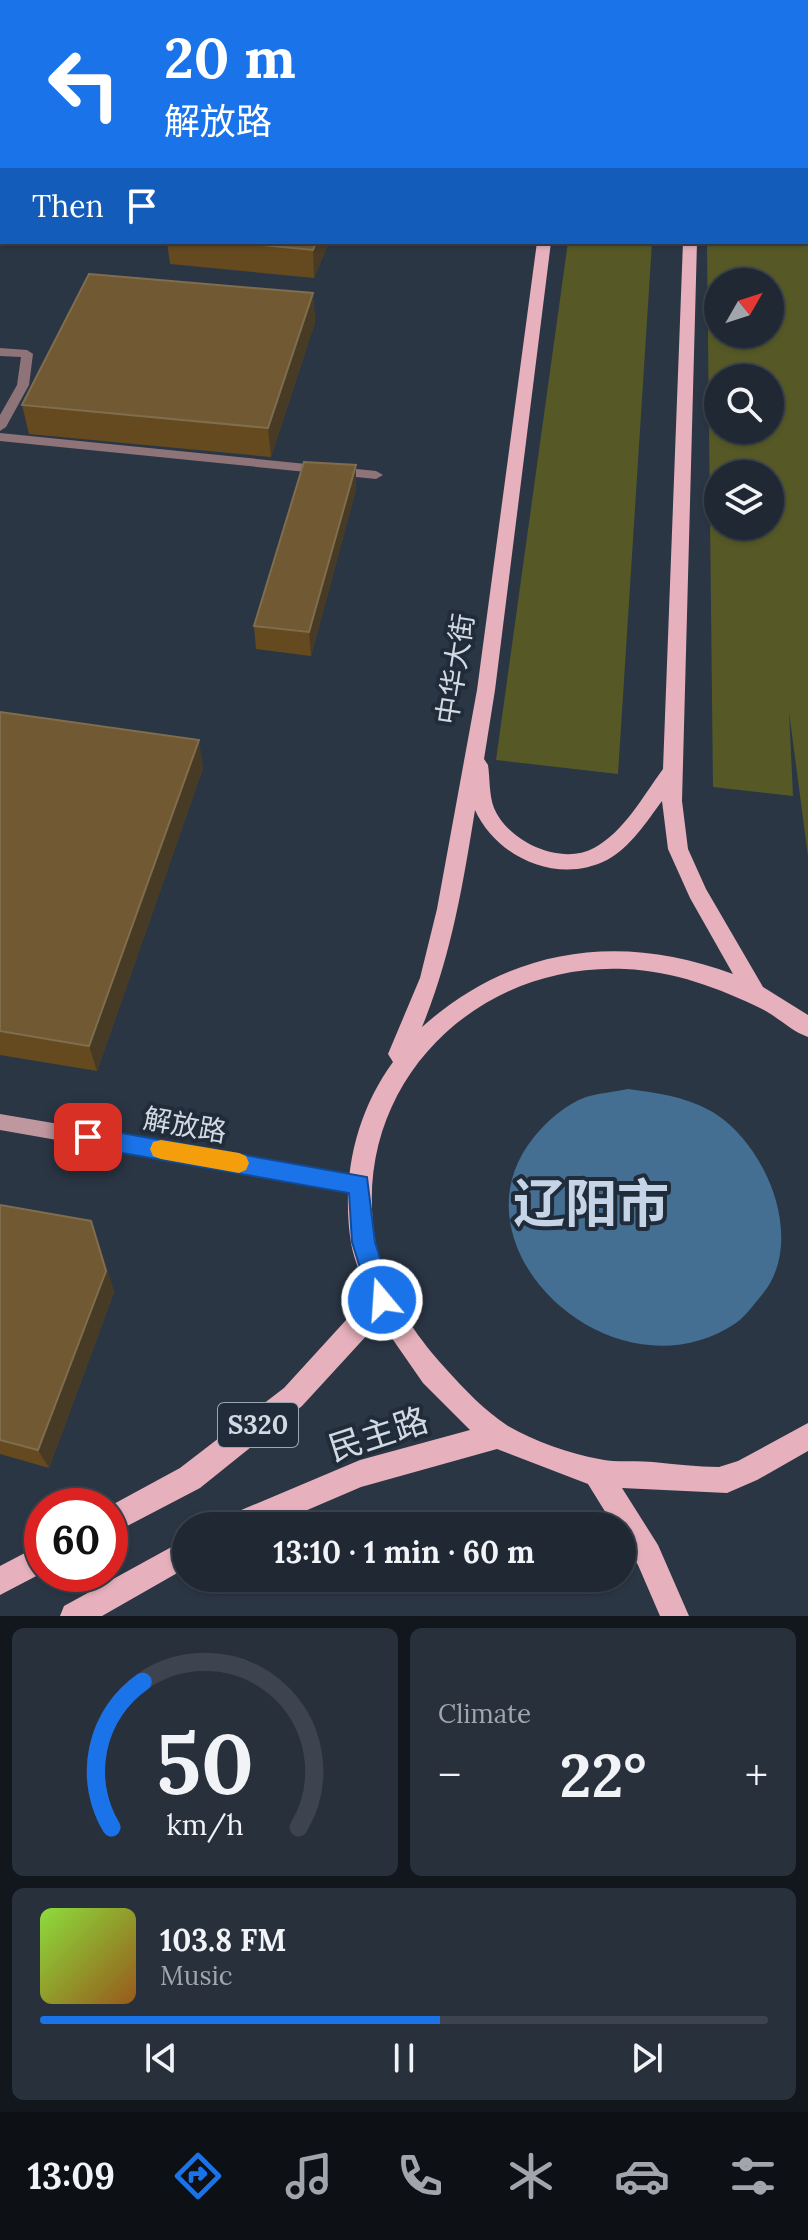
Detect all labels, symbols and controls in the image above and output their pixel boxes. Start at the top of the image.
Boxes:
text: 20 m [164,22,296,93]
icon: left [32,32,136,136]
text: 解放路 [164,98,272,144]
icon: arrive [120,184,164,228]
text: Then [32,187,104,225]
north arrow [704,268,784,348]
map controls [704,268,784,540]
button: search [704,364,784,444]
button: layers [704,460,784,540]
street label: 中华大街 [428,611,482,727]
street label: 解放路 [141,1100,229,1150]
pin [54,1103,122,1171]
icon: arrive [66,1115,110,1159]
district label: 辽阳市 [513,1170,669,1236]
position arrow [340,1258,424,1342]
street label: 民主路 [323,1397,433,1470]
road number: S320 [218,1403,298,1447]
speed limit sign: 60 [24,1488,128,1592]
text: 13:10 · 1 min · 60 m [273,1533,535,1571]
text: Climate [438,1697,531,1730]
text: 50 [156,1710,254,1817]
text: 22° [560,1737,646,1813]
text: − [438,1747,461,1803]
text: + [745,1747,768,1803]
text: km/h [166,1806,244,1843]
text: 103.8 FM [160,1921,286,1959]
text: Music [160,1959,233,1992]
icon: previous [139,2036,183,2080]
icon: pause [382,2036,426,2080]
icon: next [625,2036,669,2080]
icon: directions [170,2148,226,2204]
icon: music [281,2148,337,2204]
icon: phone [392,2148,448,2204]
icon: climate [503,2148,559,2204]
icon: car [614,2148,670,2204]
icon: filters [725,2148,781,2204]
text: 13:09 [27,2153,115,2199]

